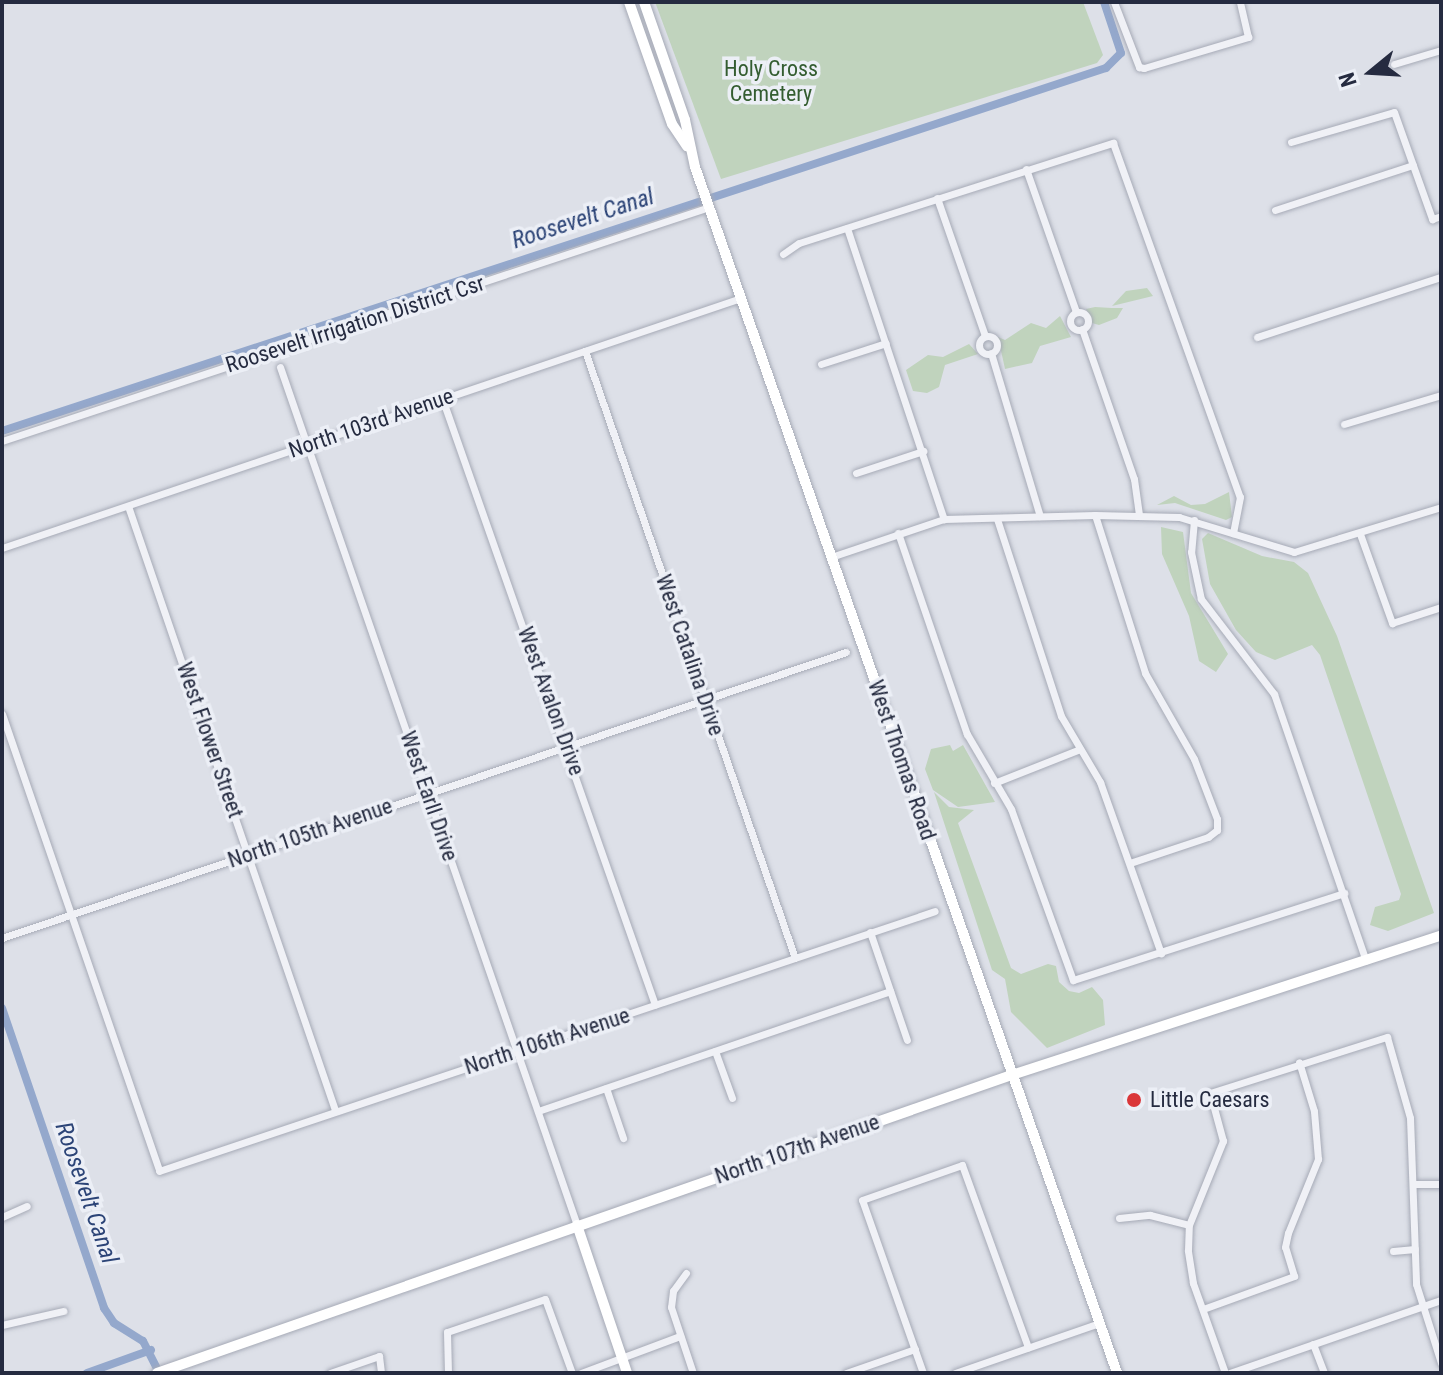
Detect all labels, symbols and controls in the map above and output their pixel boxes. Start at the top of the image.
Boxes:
north arrow [1331,32,1411,112]
park label: Holy Cross Cemetery [724,55,818,106]
text: N [1334,69,1362,90]
water label: Roosevelt Canal [508,182,658,256]
street label: Roosevelt Irrigation District Csr [222,270,488,378]
street label: North 103rd Avenue [285,382,457,464]
street label: West Catalina Drive [650,571,730,739]
street label: West Avalon Drive [512,623,590,779]
street label: West Flower Street [171,659,249,821]
street label: West Thomas Road [862,676,942,844]
street label: West Earll Drive [394,728,464,864]
street label: North 105th Avenue [224,792,396,874]
street label: North 106th Avenue [461,1002,633,1080]
place label: Little Caesars [1150,1087,1270,1113]
marker: Little Caesars [1125,1091,1143,1109]
street label: North 107th Avenue [711,1108,883,1190]
water label: Roosevelt Canal [48,1119,124,1267]

